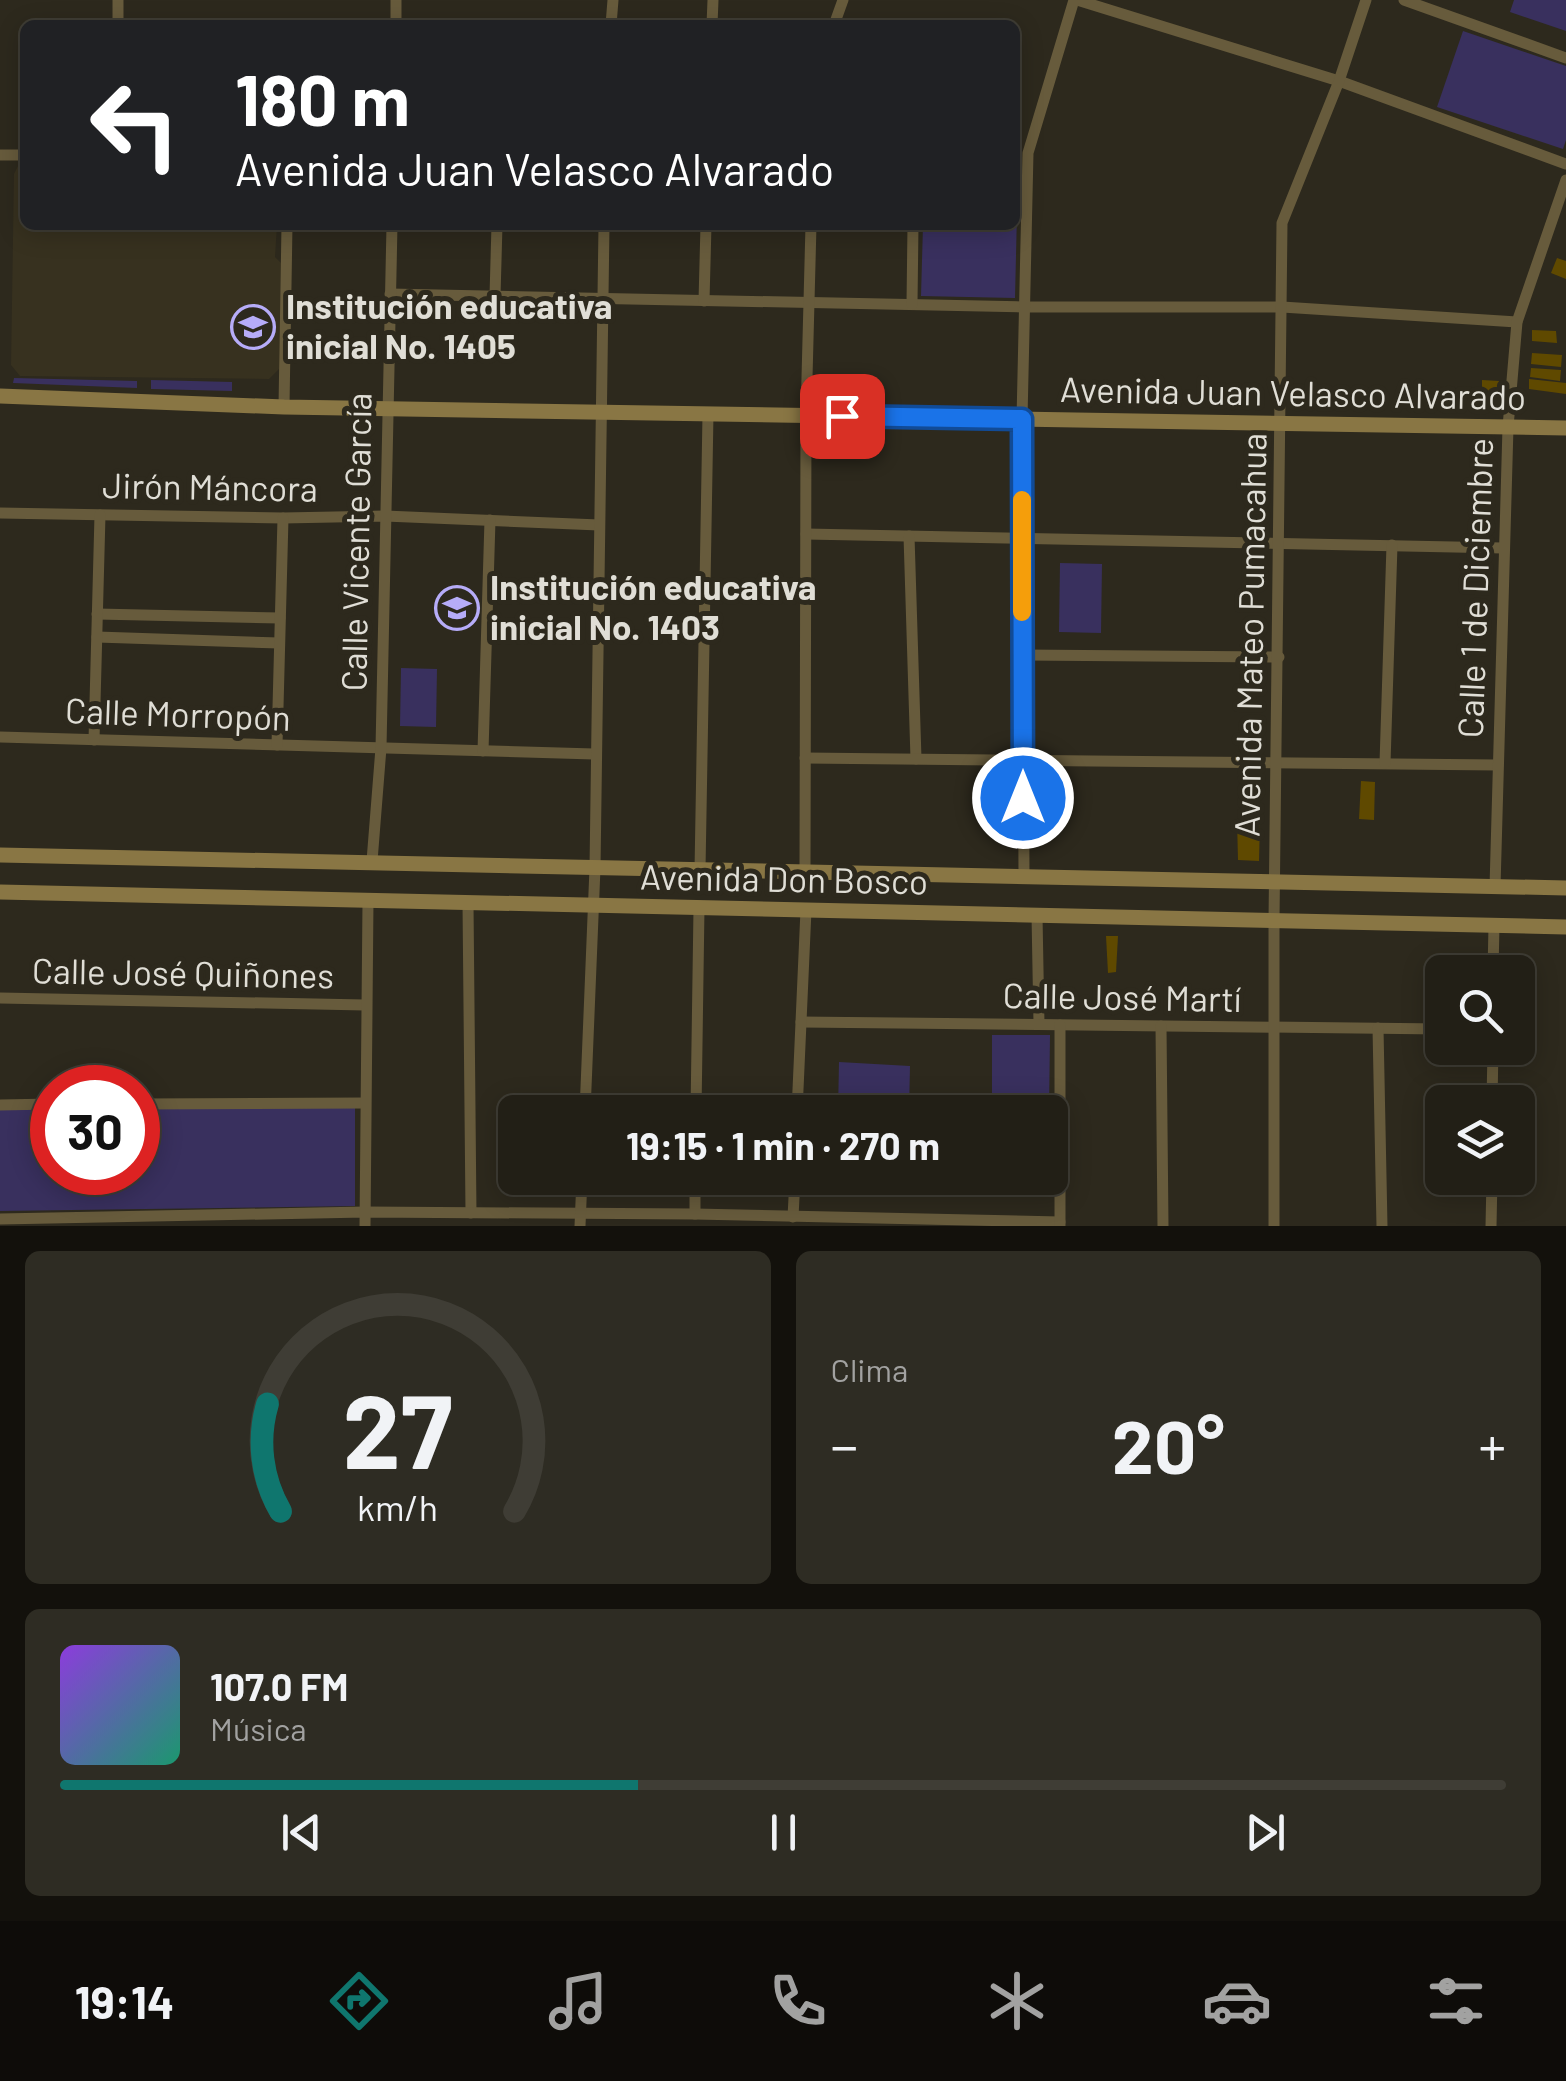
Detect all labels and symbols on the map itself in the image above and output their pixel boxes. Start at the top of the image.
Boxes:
place label: Institución educativa inicial No. 1405 [286,284,612,366]
school or university icon: Institución educativa inicial No. 1405 [230,304,276,350]
street label: Avenida Juan Velasco Alvarado [1060,367,1526,417]
pin [800,374,885,459]
street label: Calle Vicente García [331,392,379,692]
street label: Avenida Mateo Pumacahua [1224,432,1274,837]
street label: Calle 1 de Diciembre [1448,437,1500,739]
street label: Jirón Máncora [102,463,318,509]
place label: Institución educativa inicial No. 1403 [490,565,816,647]
school or university icon: Institución educativa inicial No. 1403 [434,585,480,631]
street label: Calle Morropón [64,688,292,738]
position arrow [971,746,1075,850]
street label: Avenida Don Bosco [640,854,929,902]
street label: Calle José Quiñones [32,948,334,996]
street label: Calle José Martí [1002,973,1242,1019]
speed limit sign: 30 [30,1065,160,1195]

